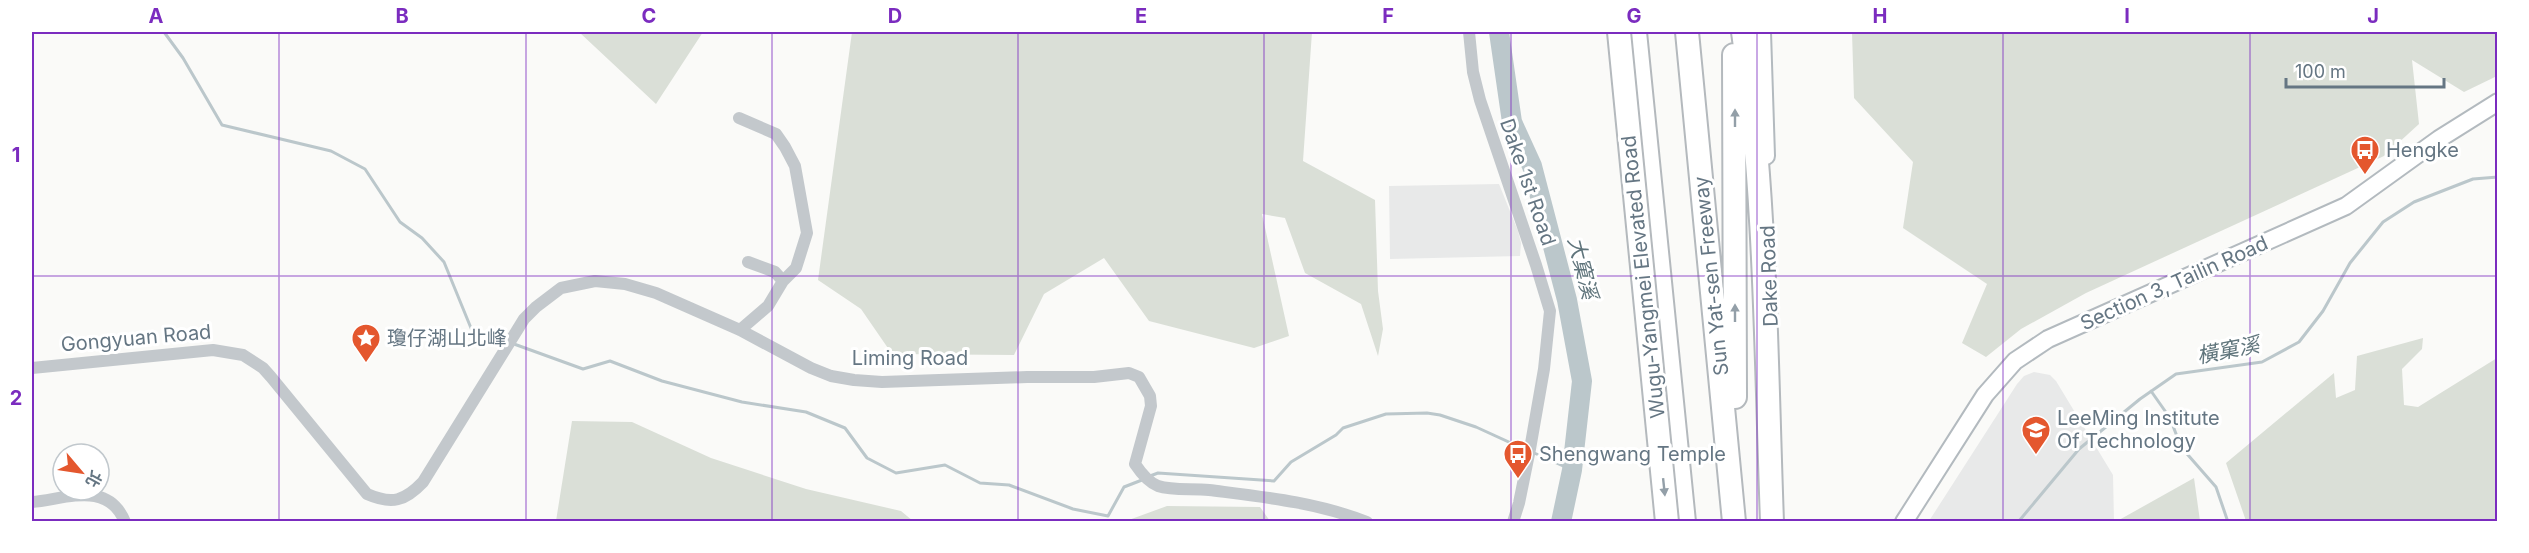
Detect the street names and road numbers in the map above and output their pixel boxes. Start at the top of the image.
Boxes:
street label: Dake 1st Road [1495,115,1561,249]
street label: Wugu-Yangmei Elevated Road [1616,134,1670,420]
street label: Sun Yat-sen Freeway [1689,175,1733,377]
street label: Dake Road [1755,225,1783,327]
street label: Section 3, Tailin Road [2076,231,2272,335]
street label: Gongyuan Road [60,319,212,357]
street label: Liming Road [852,346,968,370]

